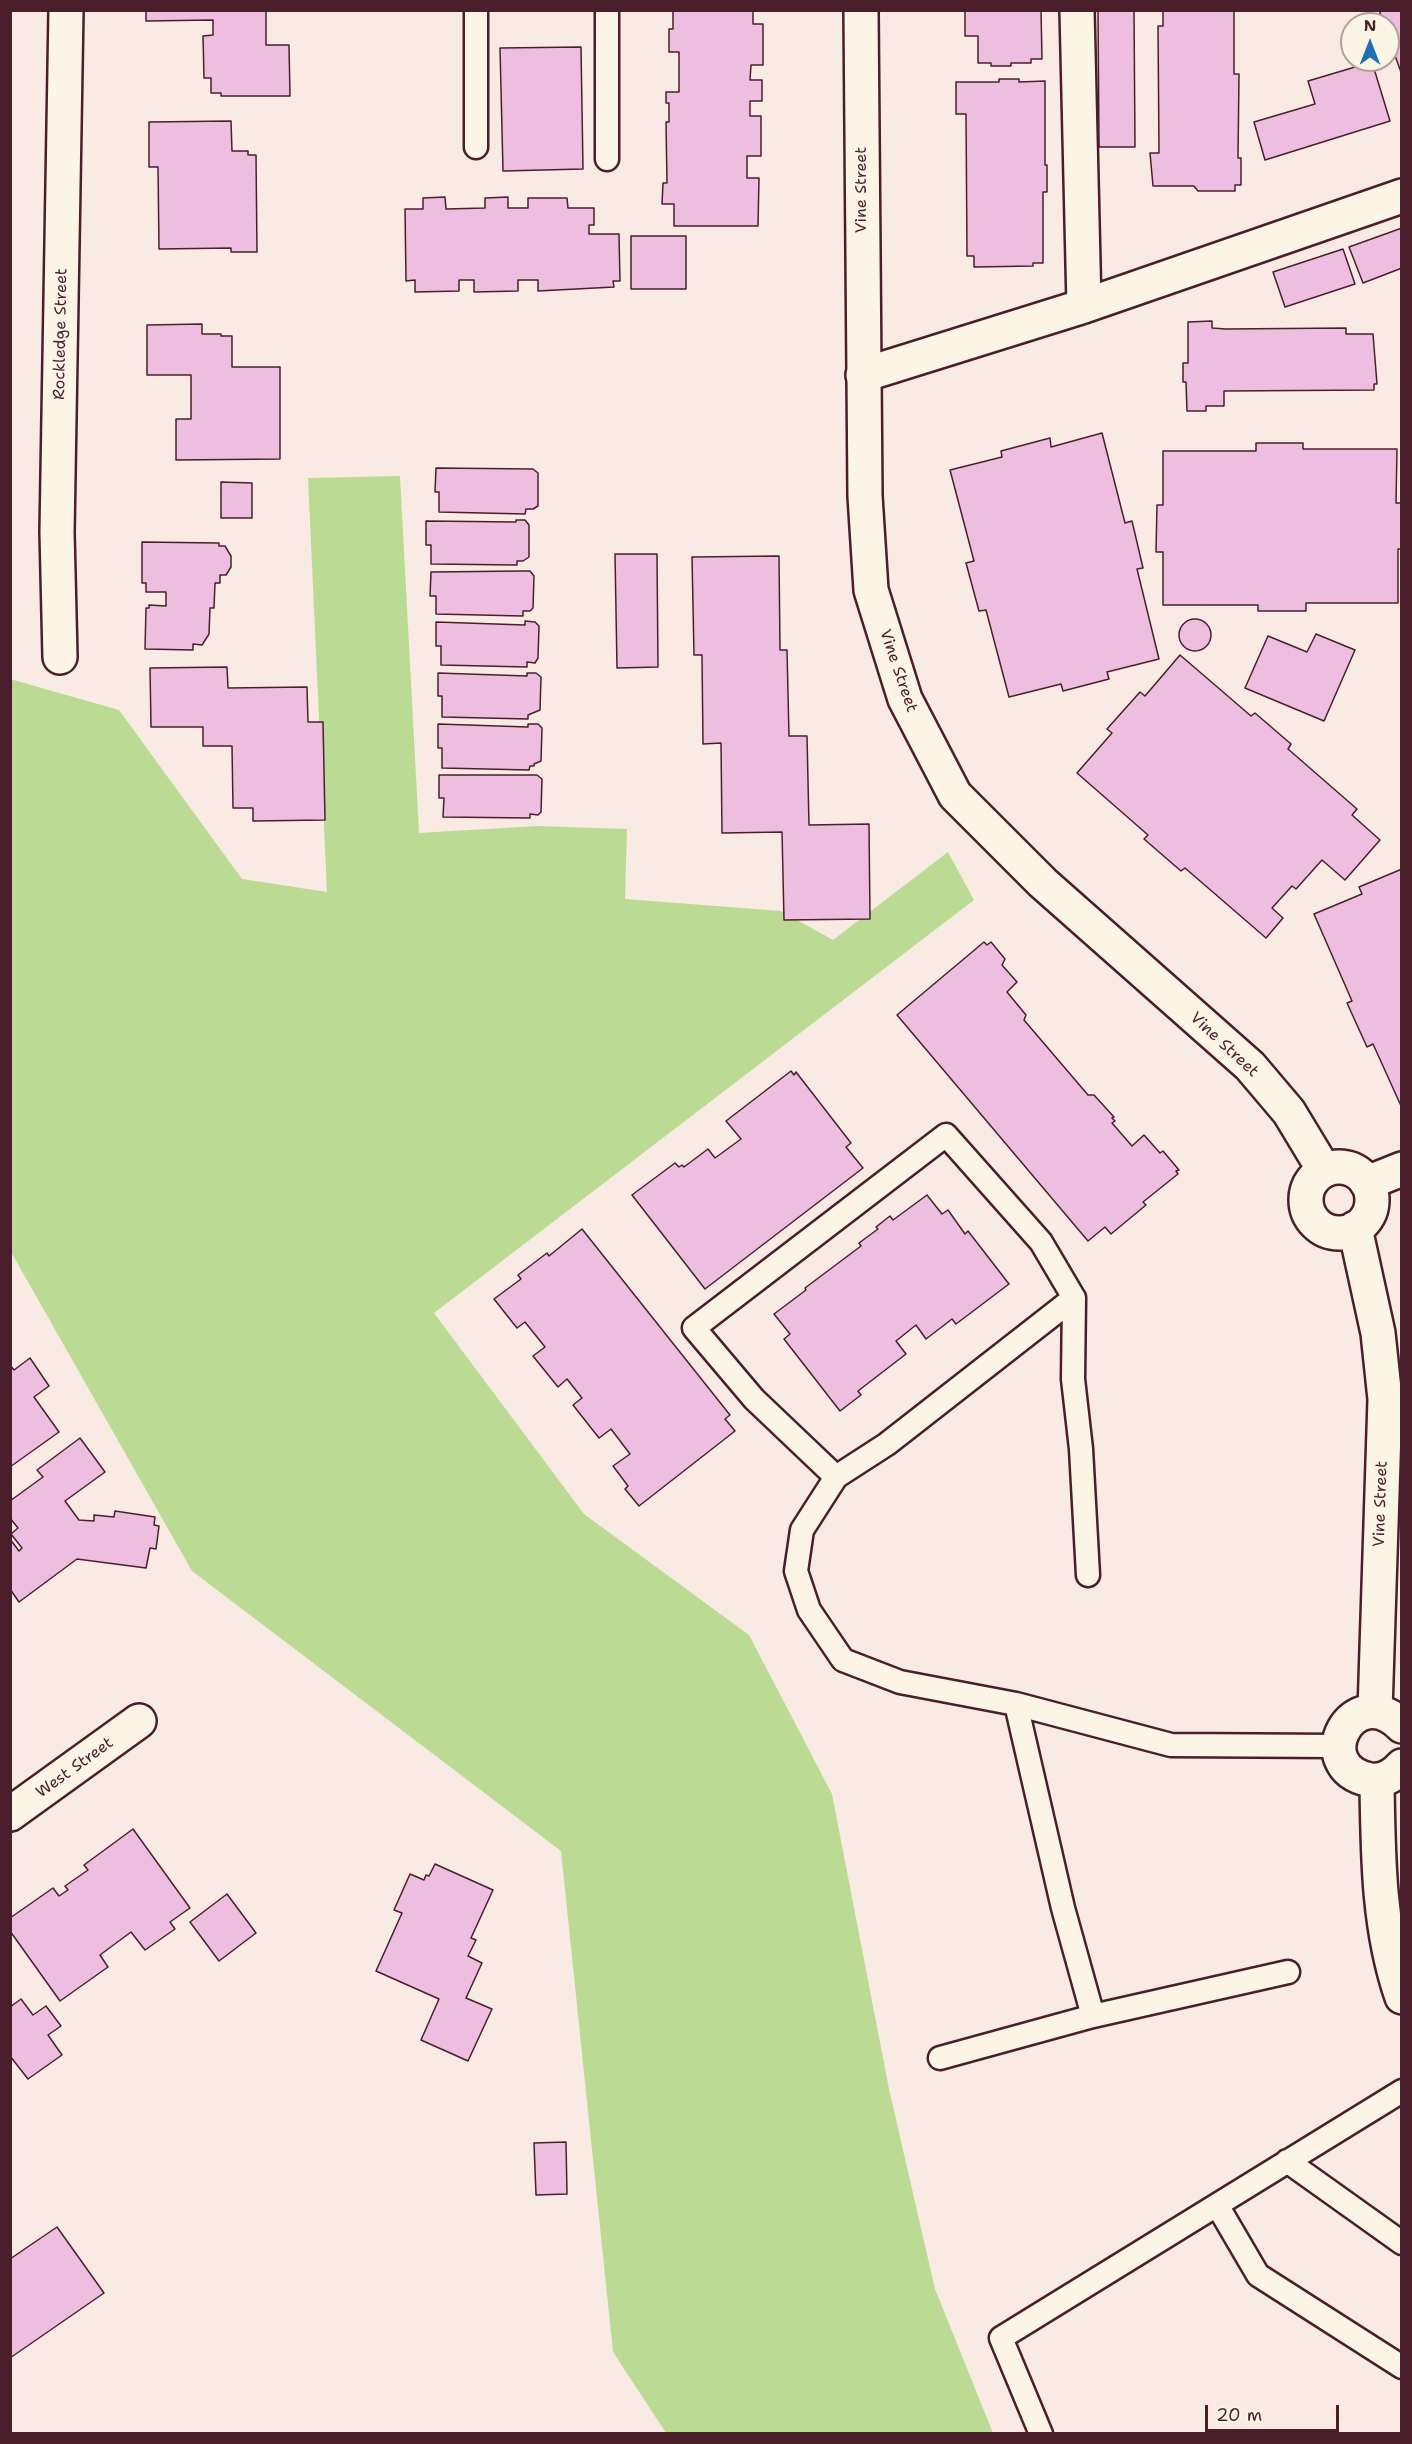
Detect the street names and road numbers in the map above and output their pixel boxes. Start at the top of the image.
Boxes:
street label: Vine Street [852,147,872,233]
street label: Rockledge Street [50,268,72,400]
street label: Vine Street [875,627,921,715]
street label: Vine Street [1186,1009,1262,1081]
street label: Vine Street [1370,1460,1392,1548]
street label: West Street [33,1734,117,1802]

